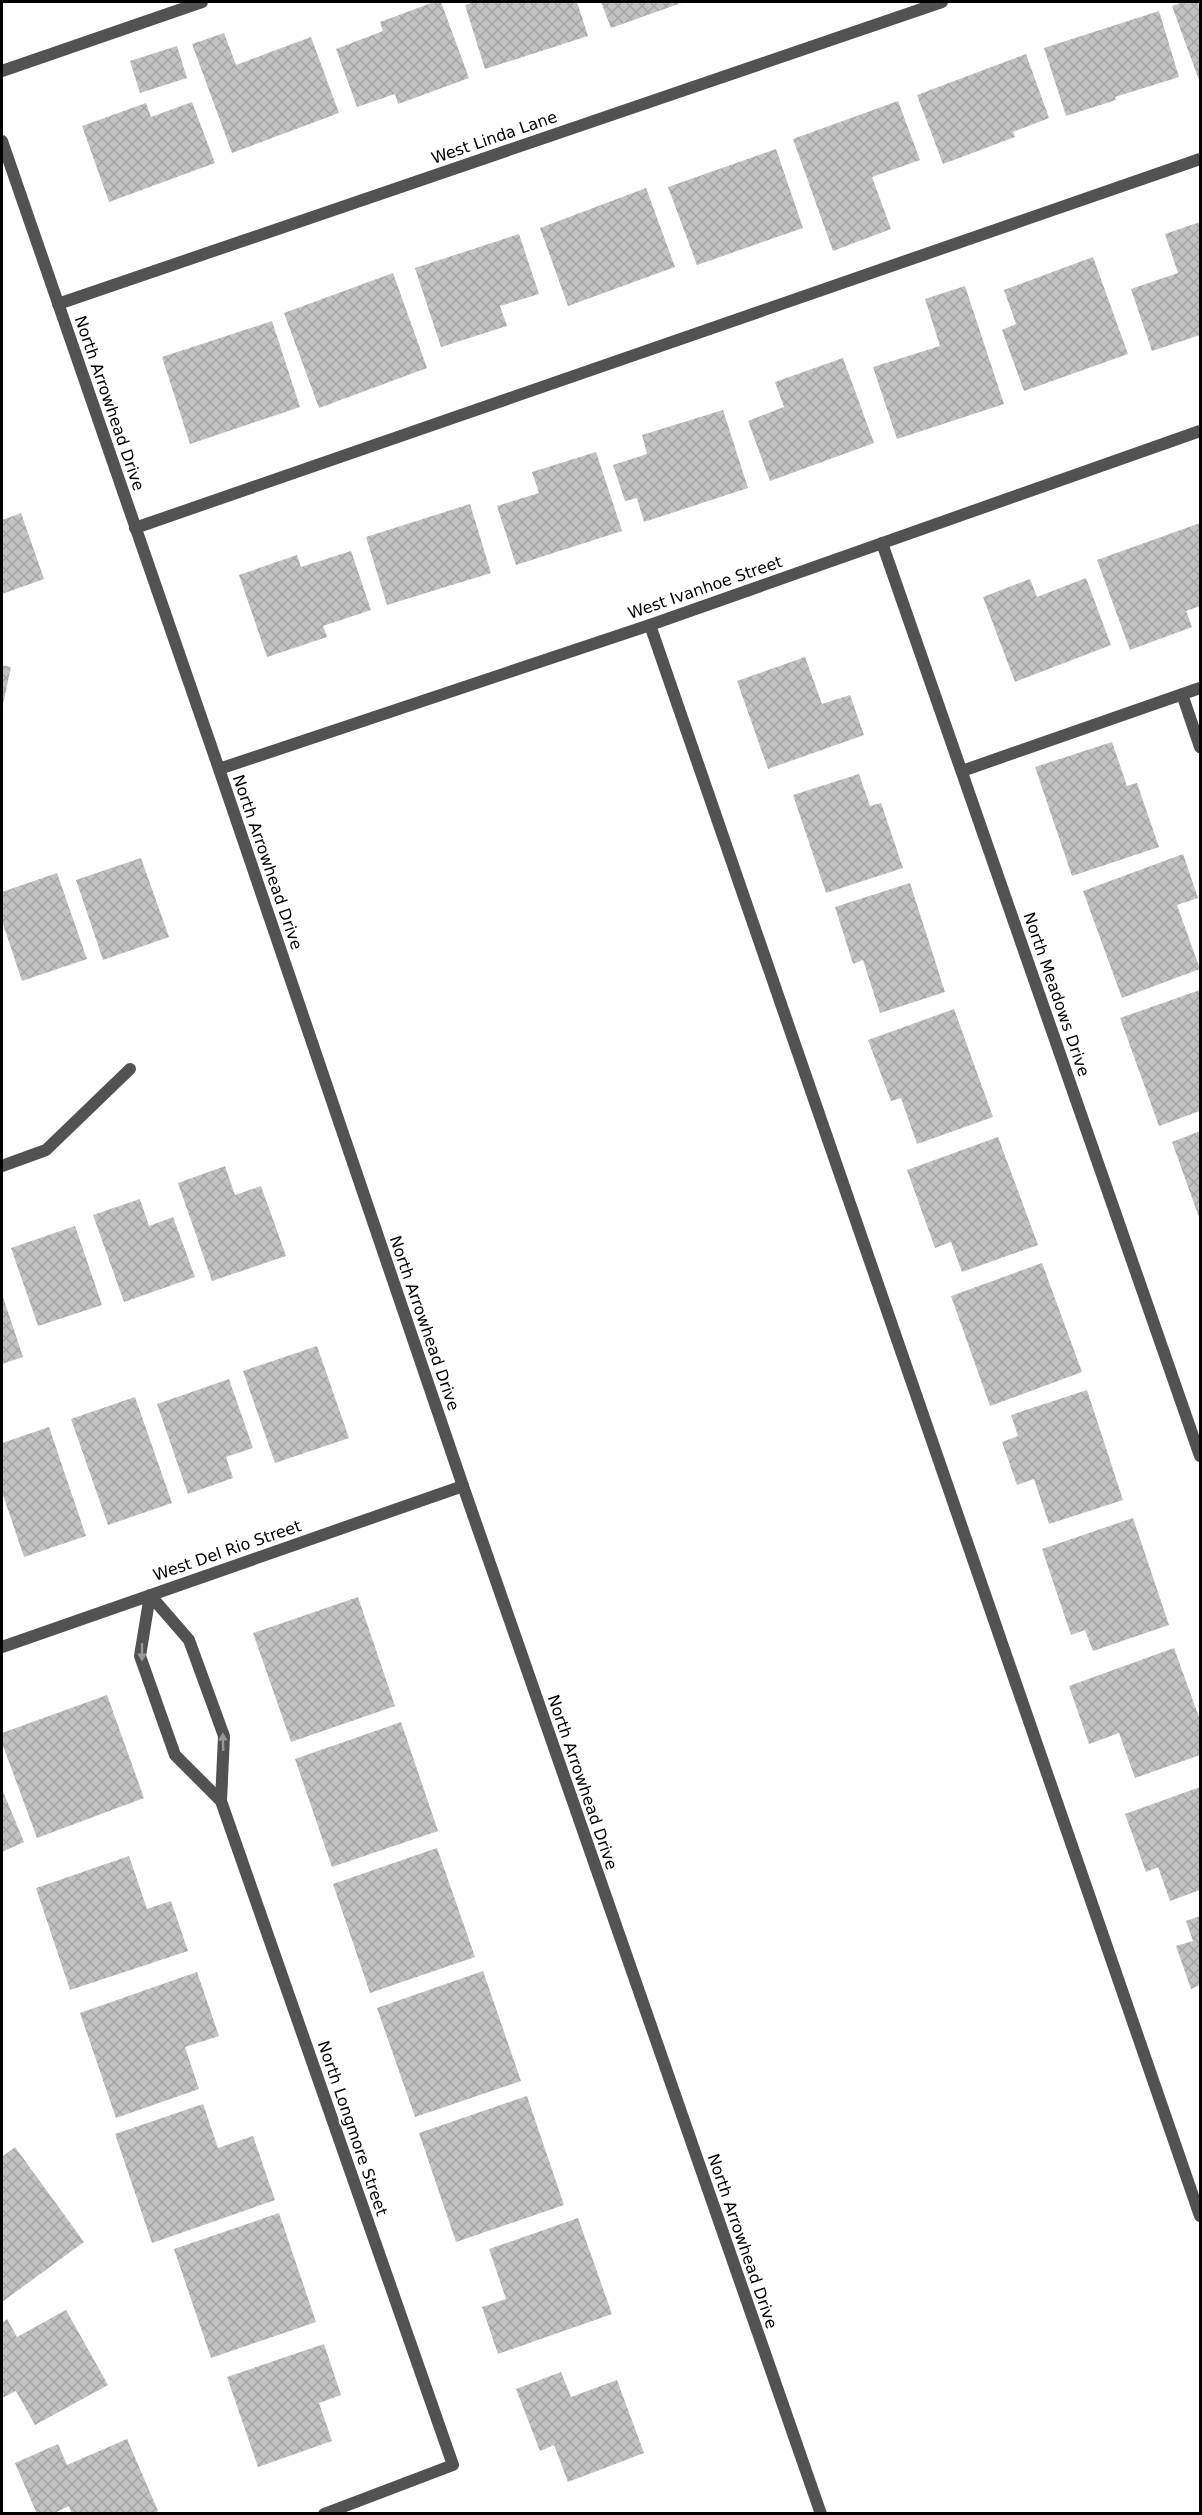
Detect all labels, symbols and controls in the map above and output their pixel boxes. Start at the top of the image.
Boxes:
street label: West Linda Lane [429,107,560,168]
street label: North Arrowhead Drive [71,313,148,493]
street label: West Ivanhoe Street [625,552,785,623]
street label: North Arrowhead Drive [229,772,306,952]
street label: North Meadows Drive [1019,910,1094,1079]
street label: North Arrowhead Drive [386,1233,463,1413]
street label: West Del Rio Street [151,1516,304,1585]
one-way arrow [137,1643,147,1662]
street label: North Arrowhead Drive [544,1692,621,1872]
one-way arrow [218,1733,227,1752]
street label: North Longmore Street [314,2038,391,2218]
street label: North Arrowhead Drive [704,2151,781,2331]

